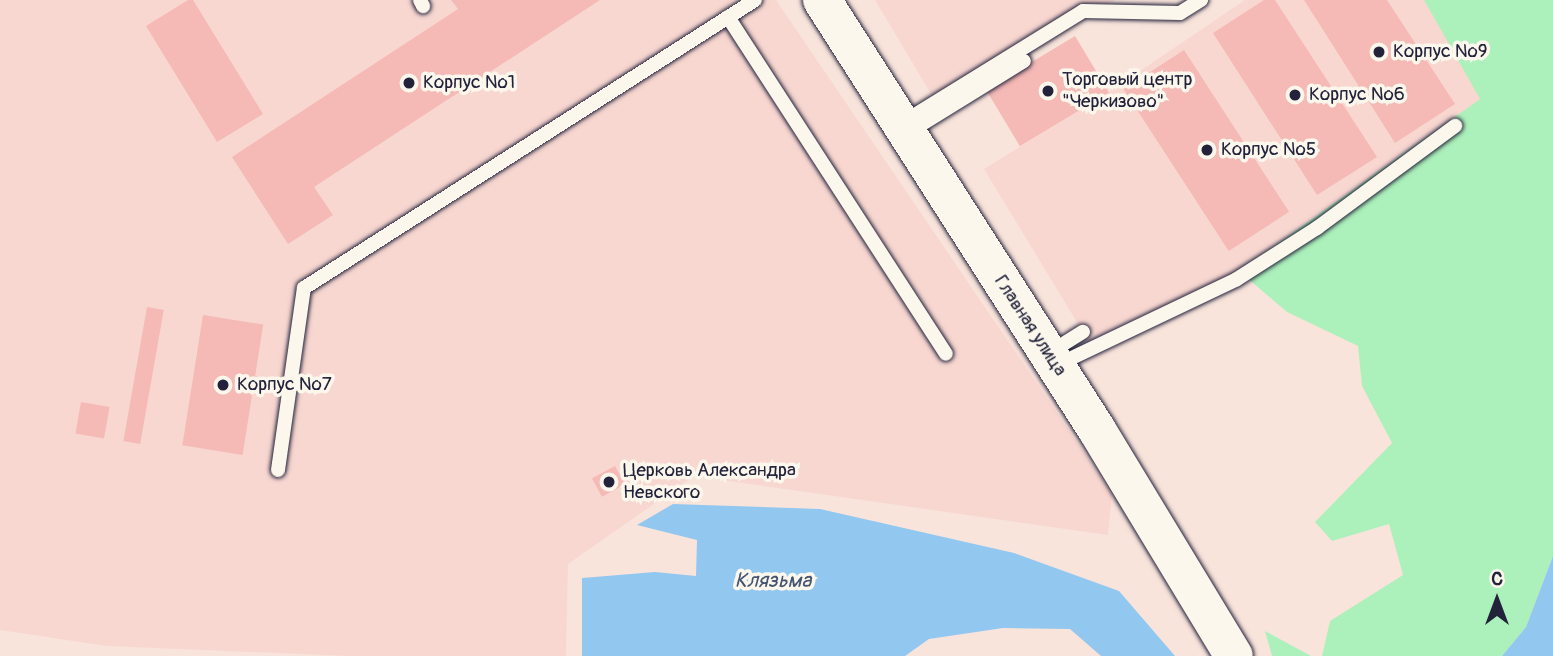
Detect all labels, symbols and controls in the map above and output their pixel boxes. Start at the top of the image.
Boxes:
place label: Корпус №9 [1393,41,1487,63]
marker: Корпус №9 [1371,44,1387,60]
place label: Торговый центр "Черкизово" [1062,69,1192,113]
place label: Корпус №1 [423,72,515,94]
marker: Корпус №1 [401,75,417,91]
marker: Торговый центр "Черкизово" [1040,83,1056,99]
place label: Корпус №6 [1309,84,1405,106]
marker: Корпус №6 [1287,87,1303,103]
place label: Корпус №5 [1221,139,1316,161]
marker: Корпус №5 [1199,142,1215,158]
street label: Главная улица [989,271,1071,381]
place label: Корпус №7 [237,374,332,396]
marker: Корпус №7 [215,377,231,393]
place label: Церковь Александра Невского [623,460,796,504]
marker: Церковь Александра Невского [601,474,617,490]
north arrow [1462,565,1532,635]
text: С [1491,567,1503,591]
water label: Клязьма [735,568,811,594]

